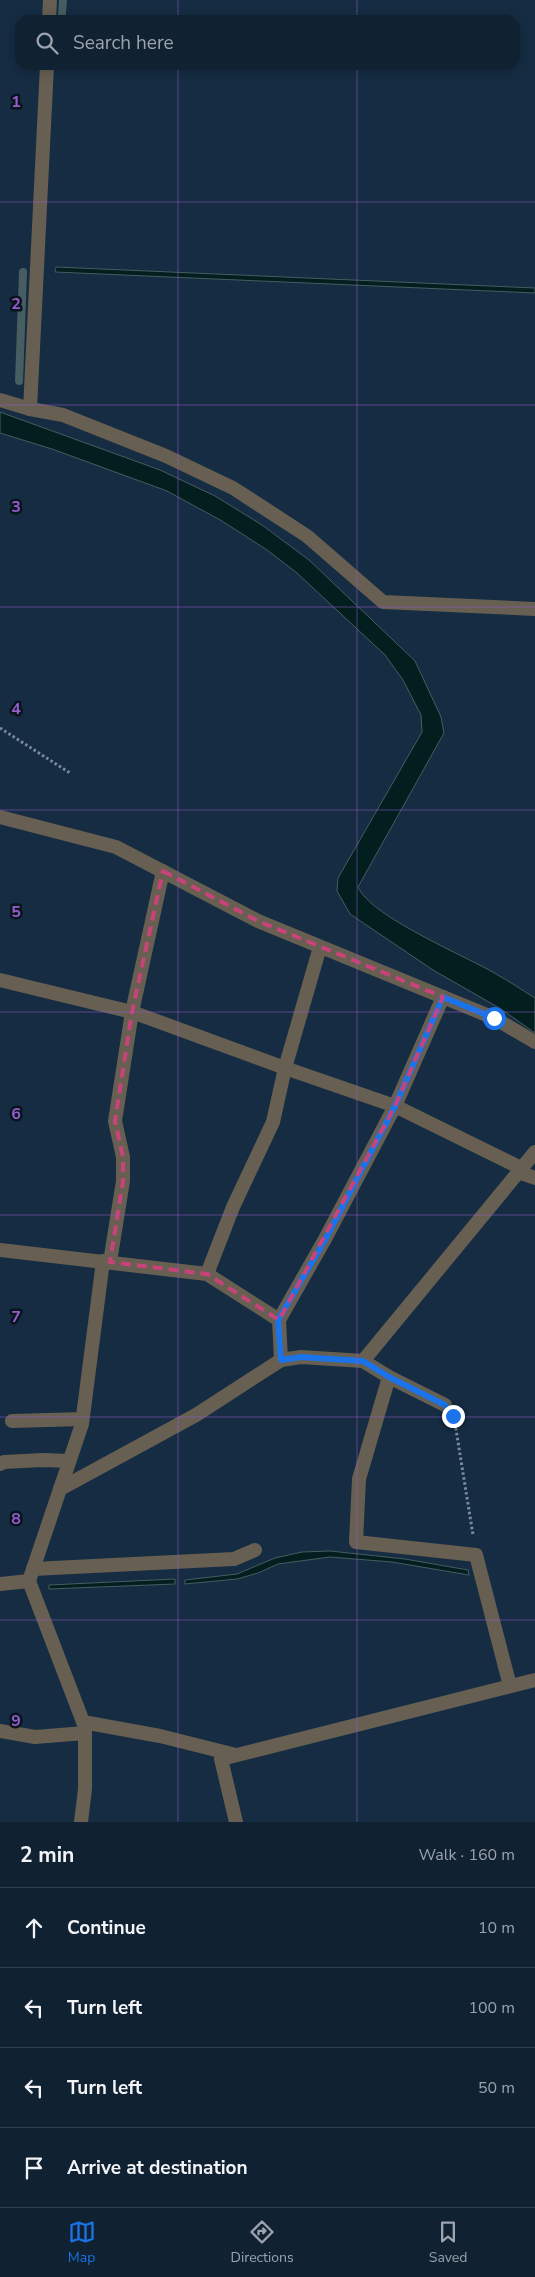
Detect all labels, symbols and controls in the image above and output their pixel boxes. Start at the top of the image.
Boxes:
search box [15,15,520,70]
icon: search [33,29,61,57]
text: Search here [73,30,174,56]
text: 1 [11,91,21,113]
text: 2 [11,293,21,315]
text: 3 [11,496,21,518]
text: 4 [11,698,21,720]
text: 5 [11,901,21,923]
route start [483,1007,506,1030]
text: 6 [11,1103,21,1125]
text: 7 [11,1306,21,1328]
route end [442,1405,465,1428]
text: 8 [11,1508,21,1530]
text: 9 [11,1710,21,1732]
text: 2 min [20,1841,74,1869]
text: Walk · 160 m [419,1844,515,1866]
icon: ahead [20,1914,48,1942]
text: Continue [67,1915,146,1941]
text: 10 m [478,1917,515,1939]
icon: left [20,1994,48,2022]
text: Turn left [67,1995,142,2021]
text: 100 m [468,1997,515,2019]
icon: left [20,2074,48,2102]
text: Turn left [67,2075,142,2101]
text: 50 m [478,2077,515,2099]
icon: arrive [20,2154,48,2182]
text: Arrive at destination [67,2155,248,2181]
tab: Map [68,2218,96,2267]
tab: Directions [231,2218,294,2267]
tab: Saved [429,2218,467,2267]

